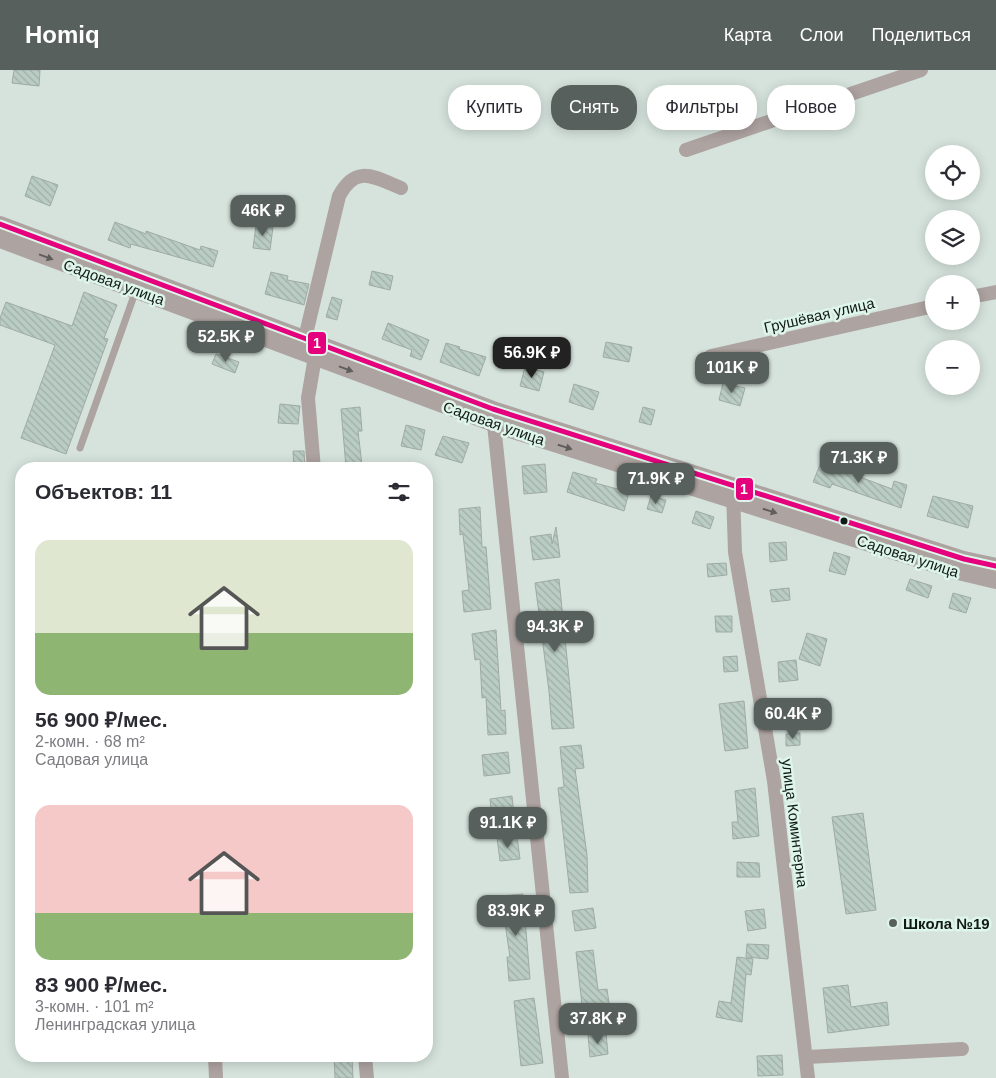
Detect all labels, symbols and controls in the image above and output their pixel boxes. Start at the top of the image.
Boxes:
text: Homiq [25,21,100,48]
text: Карта [724,25,772,45]
text: Слои [800,25,844,45]
text: Поделиться [872,25,971,45]
chip: Купить [448,85,541,130]
chip: Снять [551,85,637,130]
chip: Фильтры [647,85,757,130]
chip: Новое [767,85,855,130]
map controls [925,145,980,395]
button: locate [925,145,980,200]
pin: 46K ₽ [228,194,298,237]
text: 46K ₽ [241,202,285,219]
button: layers [925,210,980,265]
one-way arrow [39,253,54,261]
street label: Садовая улица [61,256,167,308]
button: + [925,275,980,330]
street label: Грушёвая улица [762,294,877,336]
pin: 52.5K ₽ [180,320,272,363]
text: 52.5K ₽ [198,328,254,345]
line badge: 1 [307,331,327,355]
text: 1 [313,335,321,351]
pin: 56.9K ₽ [486,336,578,379]
button: − [925,340,980,395]
text: 56.9K ₽ [504,344,560,361]
pin: 101K ₽ [691,352,773,394]
text: 101K ₽ [706,359,758,376]
one-way arrow [339,365,354,373]
street label: Садовая улица [441,398,548,449]
pin: 71.3K ₽ [813,442,905,484]
one-way arrow [557,443,572,451]
text: 71.3K ₽ [831,449,887,466]
pin: 71.9K ₽ [610,462,702,505]
text: 71.9K ₽ [628,470,684,487]
line badge: 1 [735,477,754,501]
icon: filters [385,478,413,506]
text: Объектов: 11 [35,480,172,503]
text: 1 [740,481,748,497]
one-way arrow [762,508,777,516]
unlabelled marker [839,516,849,526]
street label: Садовая улица [855,532,962,581]
icon: home [179,573,269,663]
pin: 94.3K ₽ [509,610,601,653]
text: 94.3K ₽ [527,618,583,635]
pin: 60.4K ₽ [747,698,839,740]
text: 60.4K ₽ [765,705,821,722]
text: 56 900 ₽/мес. [35,708,168,731]
text: 2-комн. · 68 m² [35,733,145,750]
text: Садовая улица [35,751,148,768]
street label: улица Коминтерна [779,758,811,889]
pin: 91.1K ₽ [462,806,554,849]
text: 91.1K ₽ [480,814,536,831]
icon: home [179,838,269,928]
pin: 83.9K ₽ [470,894,562,937]
text: 83.9K ₽ [488,902,544,919]
place label: Школа №19 [903,915,990,932]
marker: Школа №19 [887,917,899,929]
text: 83 900 ₽/мес. [35,973,168,996]
text: 3-комн. · 101 m² [35,998,154,1015]
pin: 37.8K ₽ [552,1002,644,1045]
text: 37.8K ₽ [570,1010,626,1027]
text: Ленинградская улица [35,1016,195,1033]

